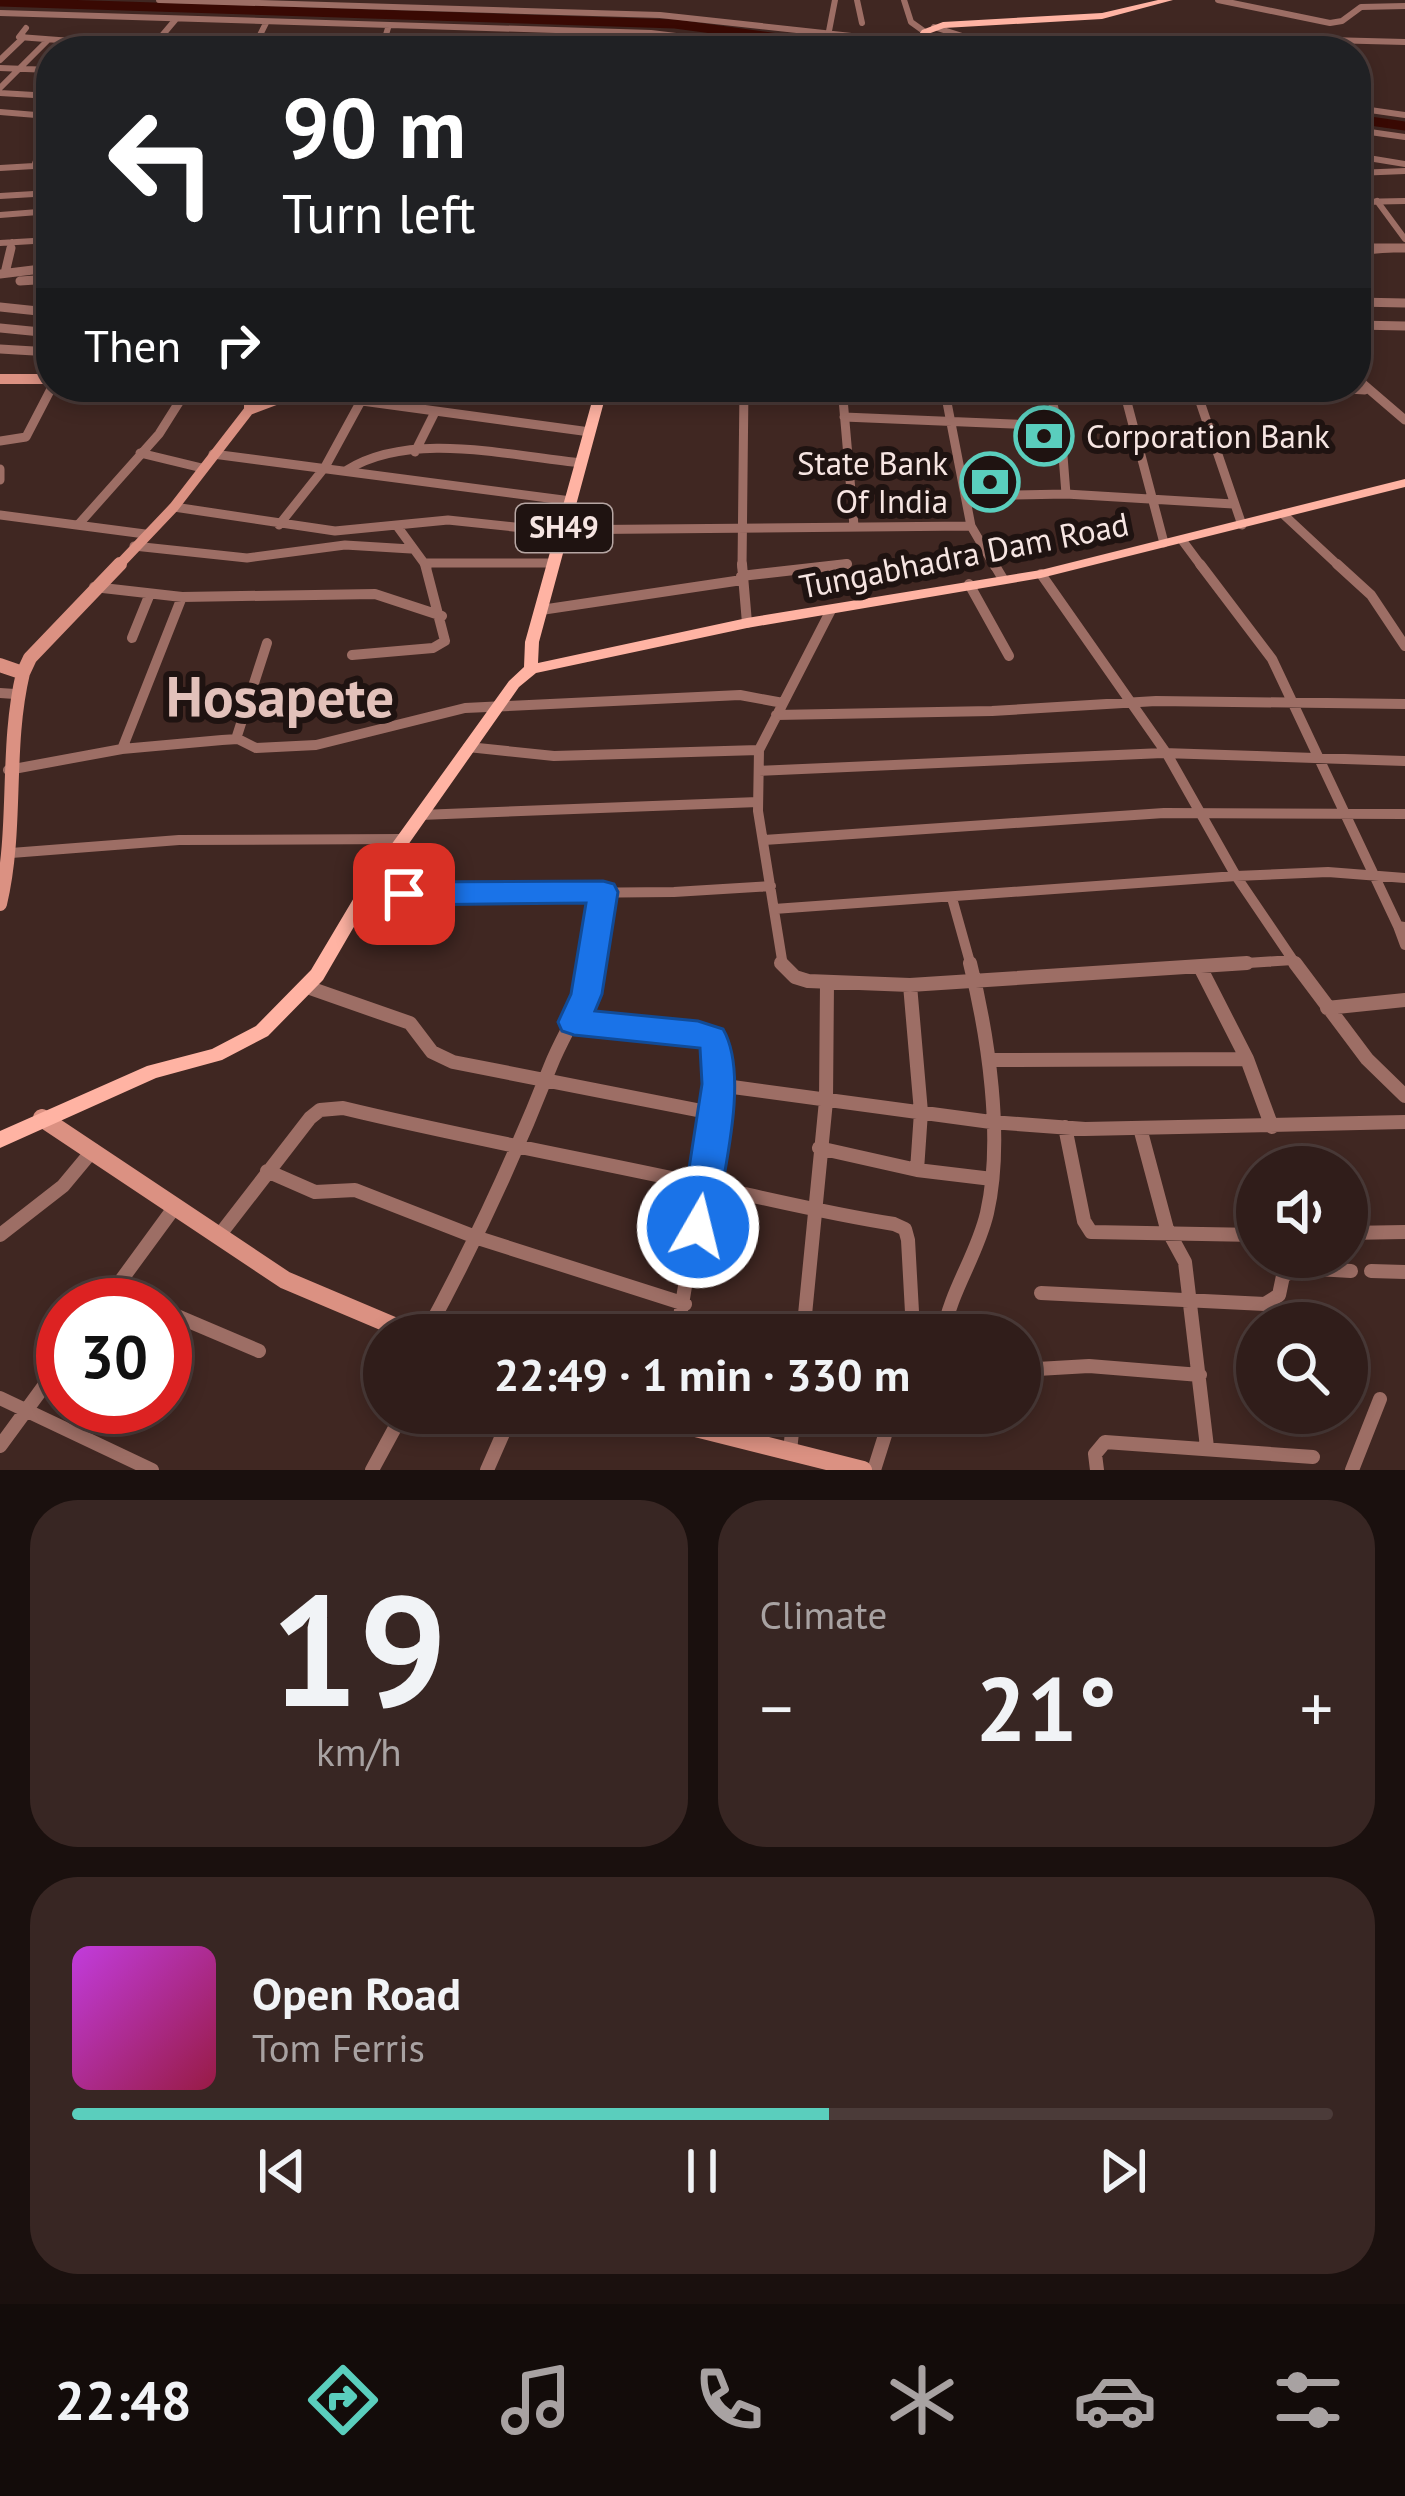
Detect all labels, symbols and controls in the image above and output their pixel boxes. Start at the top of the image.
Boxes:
text: 90 m [282,72,466,181]
icon: left [84,84,240,240]
text: Turn left [282,178,476,248]
icon: right [205,312,271,378]
text: Then [84,316,181,374]
bank icon: Corporation Bank [1013,405,1075,467]
place label: Corporation Bank [1086,414,1330,457]
place label: State Bank Of India [797,441,948,522]
bank icon: State Bank Of India [959,451,1021,513]
street label: Tungabhadra Dam Road [796,501,1132,608]
road number: SH49 [516,504,612,552]
district label: Hosapete [166,659,394,733]
pin [353,843,455,945]
icon: arrive [371,861,437,927]
map controls [1236,1146,1368,1434]
button: sound [1236,1146,1368,1278]
position arrow [635,1164,761,1290]
speed limit sign: 30 [36,1278,192,1434]
button: search [1236,1302,1368,1434]
text: 22:49 · 1 min · 330 m [494,1345,910,1403]
text: 19 [270,1547,447,1749]
text: Climate [760,1589,887,1640]
text: 21° [976,1649,1117,1766]
text: − [760,1665,793,1750]
text: + [1300,1665,1333,1750]
text: km/h [316,1726,402,1777]
text: Open Road [252,1964,461,2022]
text: Tom Ferris [252,2022,425,2073]
icon: previous [249,2138,315,2204]
icon: pause [669,2138,735,2204]
icon: next [1090,2138,1156,2204]
icon: directions [301,2358,385,2442]
icon: music [494,2358,578,2442]
icon: phone [687,2358,771,2442]
icon: climate [880,2358,964,2442]
icon: car [1073,2358,1157,2442]
icon: filters [1266,2358,1350,2442]
text: 22:48 [55,2365,192,2435]

